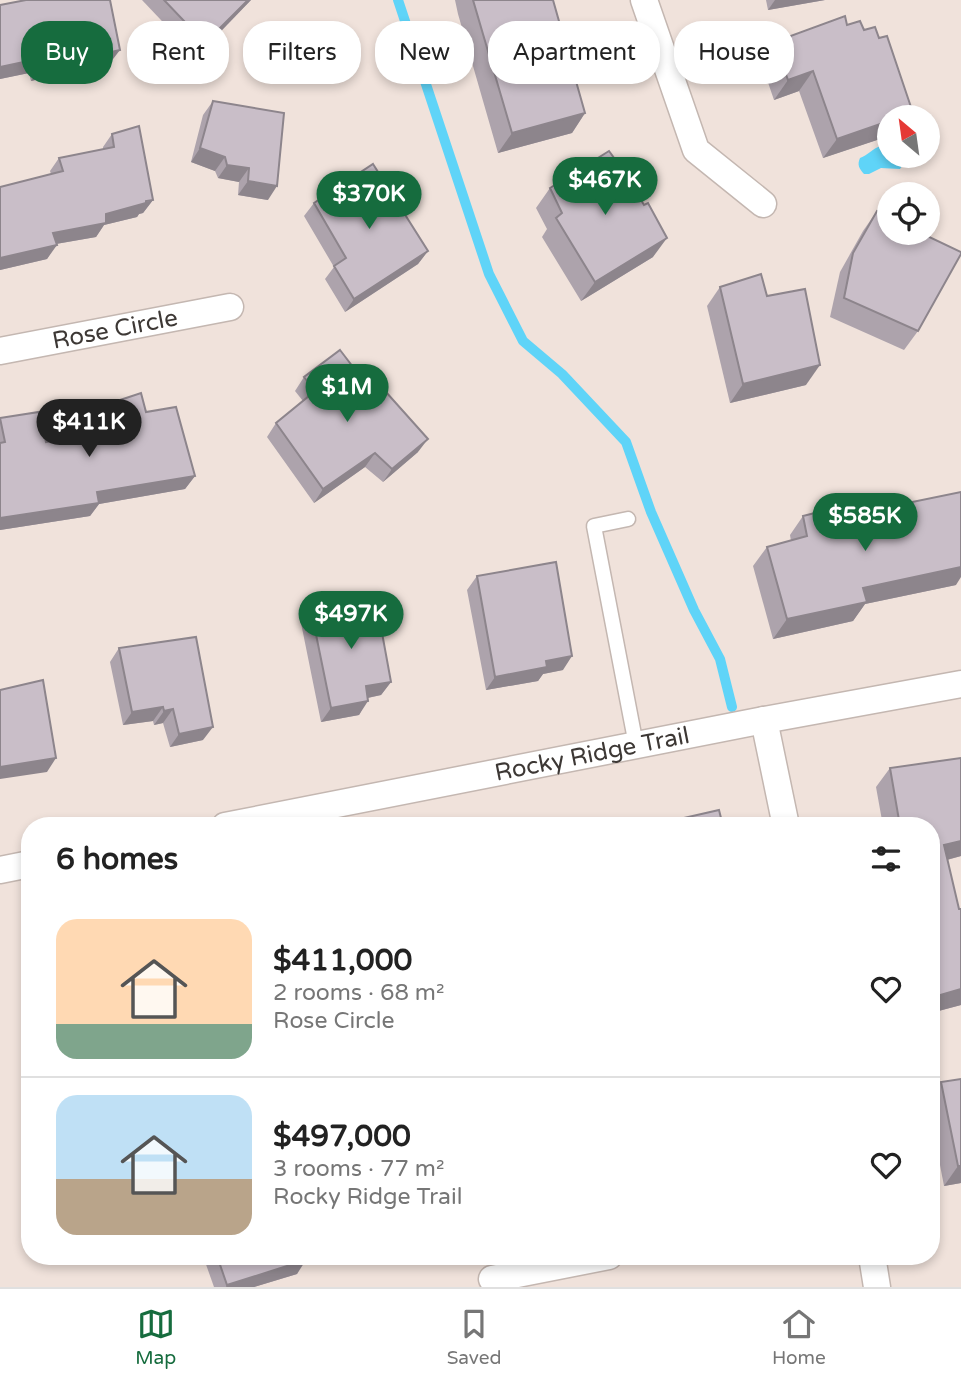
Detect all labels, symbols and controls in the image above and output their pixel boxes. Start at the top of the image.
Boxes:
chip: Buy [21,21,113,84]
chip: Rent [127,21,229,84]
chip: Filters [243,21,361,84]
chip: New [375,21,474,84]
chip: Apartment [488,21,660,84]
chip: House [674,21,794,84]
north arrow [877,105,940,168]
map controls [877,105,940,245]
pin: $467K [556,158,654,217]
text: $467K [569,166,641,194]
pin: $370K [320,172,418,231]
text: $370K [333,180,405,208]
button: locate [877,182,940,245]
street label: Rose Circle [50,303,180,356]
pin: $1M [313,364,381,424]
text: $1M [322,373,372,401]
pin: $411K [40,400,138,459]
text: $411K [53,408,125,436]
pin: $585K [816,494,914,553]
text: $585K [829,502,901,530]
pin: $497K [302,592,400,651]
text: $497K [315,600,387,628]
street label: Rocky Ridge Trail [492,721,692,788]
icon: filters [867,840,905,878]
text: 6 homes [56,841,178,878]
text: $411,000 [273,942,412,979]
icon: home [112,947,196,1031]
icon: heart [867,970,905,1008]
text: 2 rooms · 68 m² [273,979,444,1007]
text: Rose Circle [273,1007,395,1035]
text: $497,000 [273,1118,411,1155]
icon: home [112,1123,196,1207]
icon: heart [867,1146,905,1184]
text: 3 rooms · 77 m² [273,1155,444,1183]
text: Rocky Ridge Trail [273,1183,462,1211]
tab: Map [135,1305,176,1369]
tab: Saved [447,1305,502,1369]
tab: Home [772,1305,826,1369]

